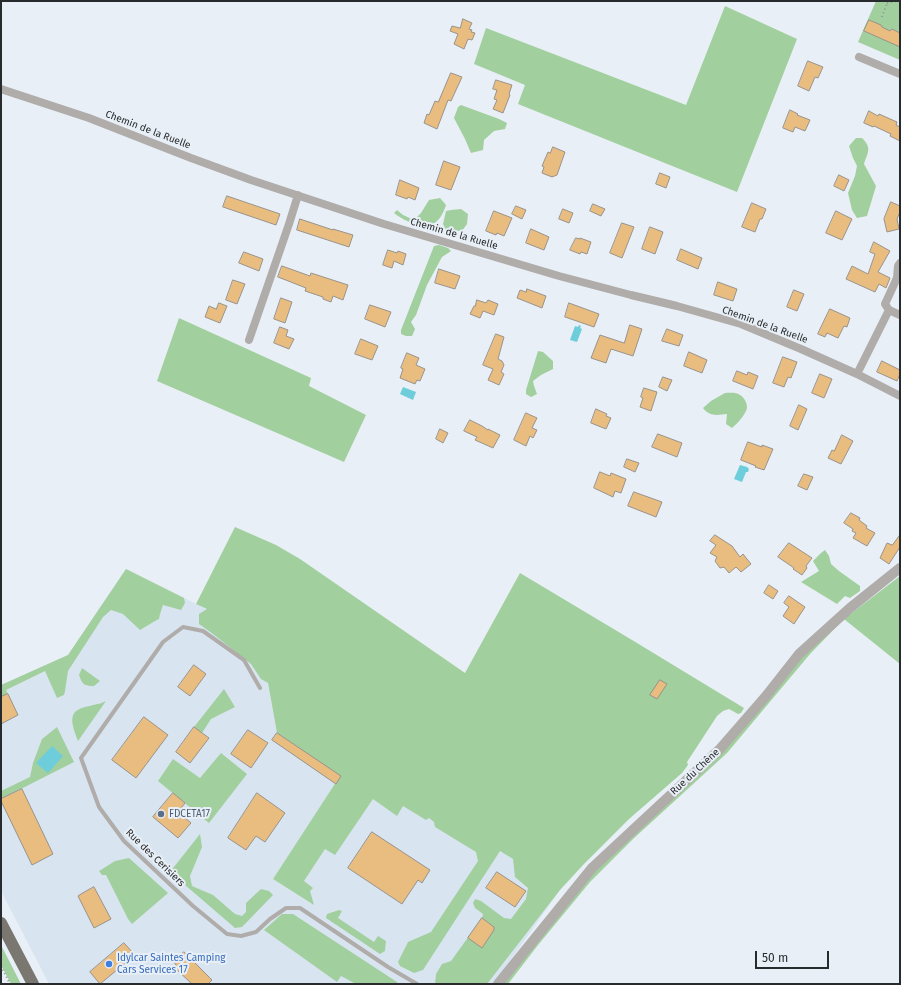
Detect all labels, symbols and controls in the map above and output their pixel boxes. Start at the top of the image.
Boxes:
street label: Chemin de la Ruelle [104,108,192,152]
street label: Chemin de la Ruelle [409,216,499,252]
street label: Chemin de la Ruelle [721,304,809,346]
street label: Rue du Chêne [668,746,722,798]
place label: FDCETA17 [169,808,210,820]
marker: FDCETA17 [156,809,166,819]
street label: Rue des Cerisiers [123,827,187,889]
scale bar [757,943,831,969]
text: 50 m [762,951,788,965]
place label: Idylcar Saintes Camping Cars Services 17 [117,952,225,976]
marker: Idylcar Saintes Camping Cars Services 17 [104,959,114,969]

